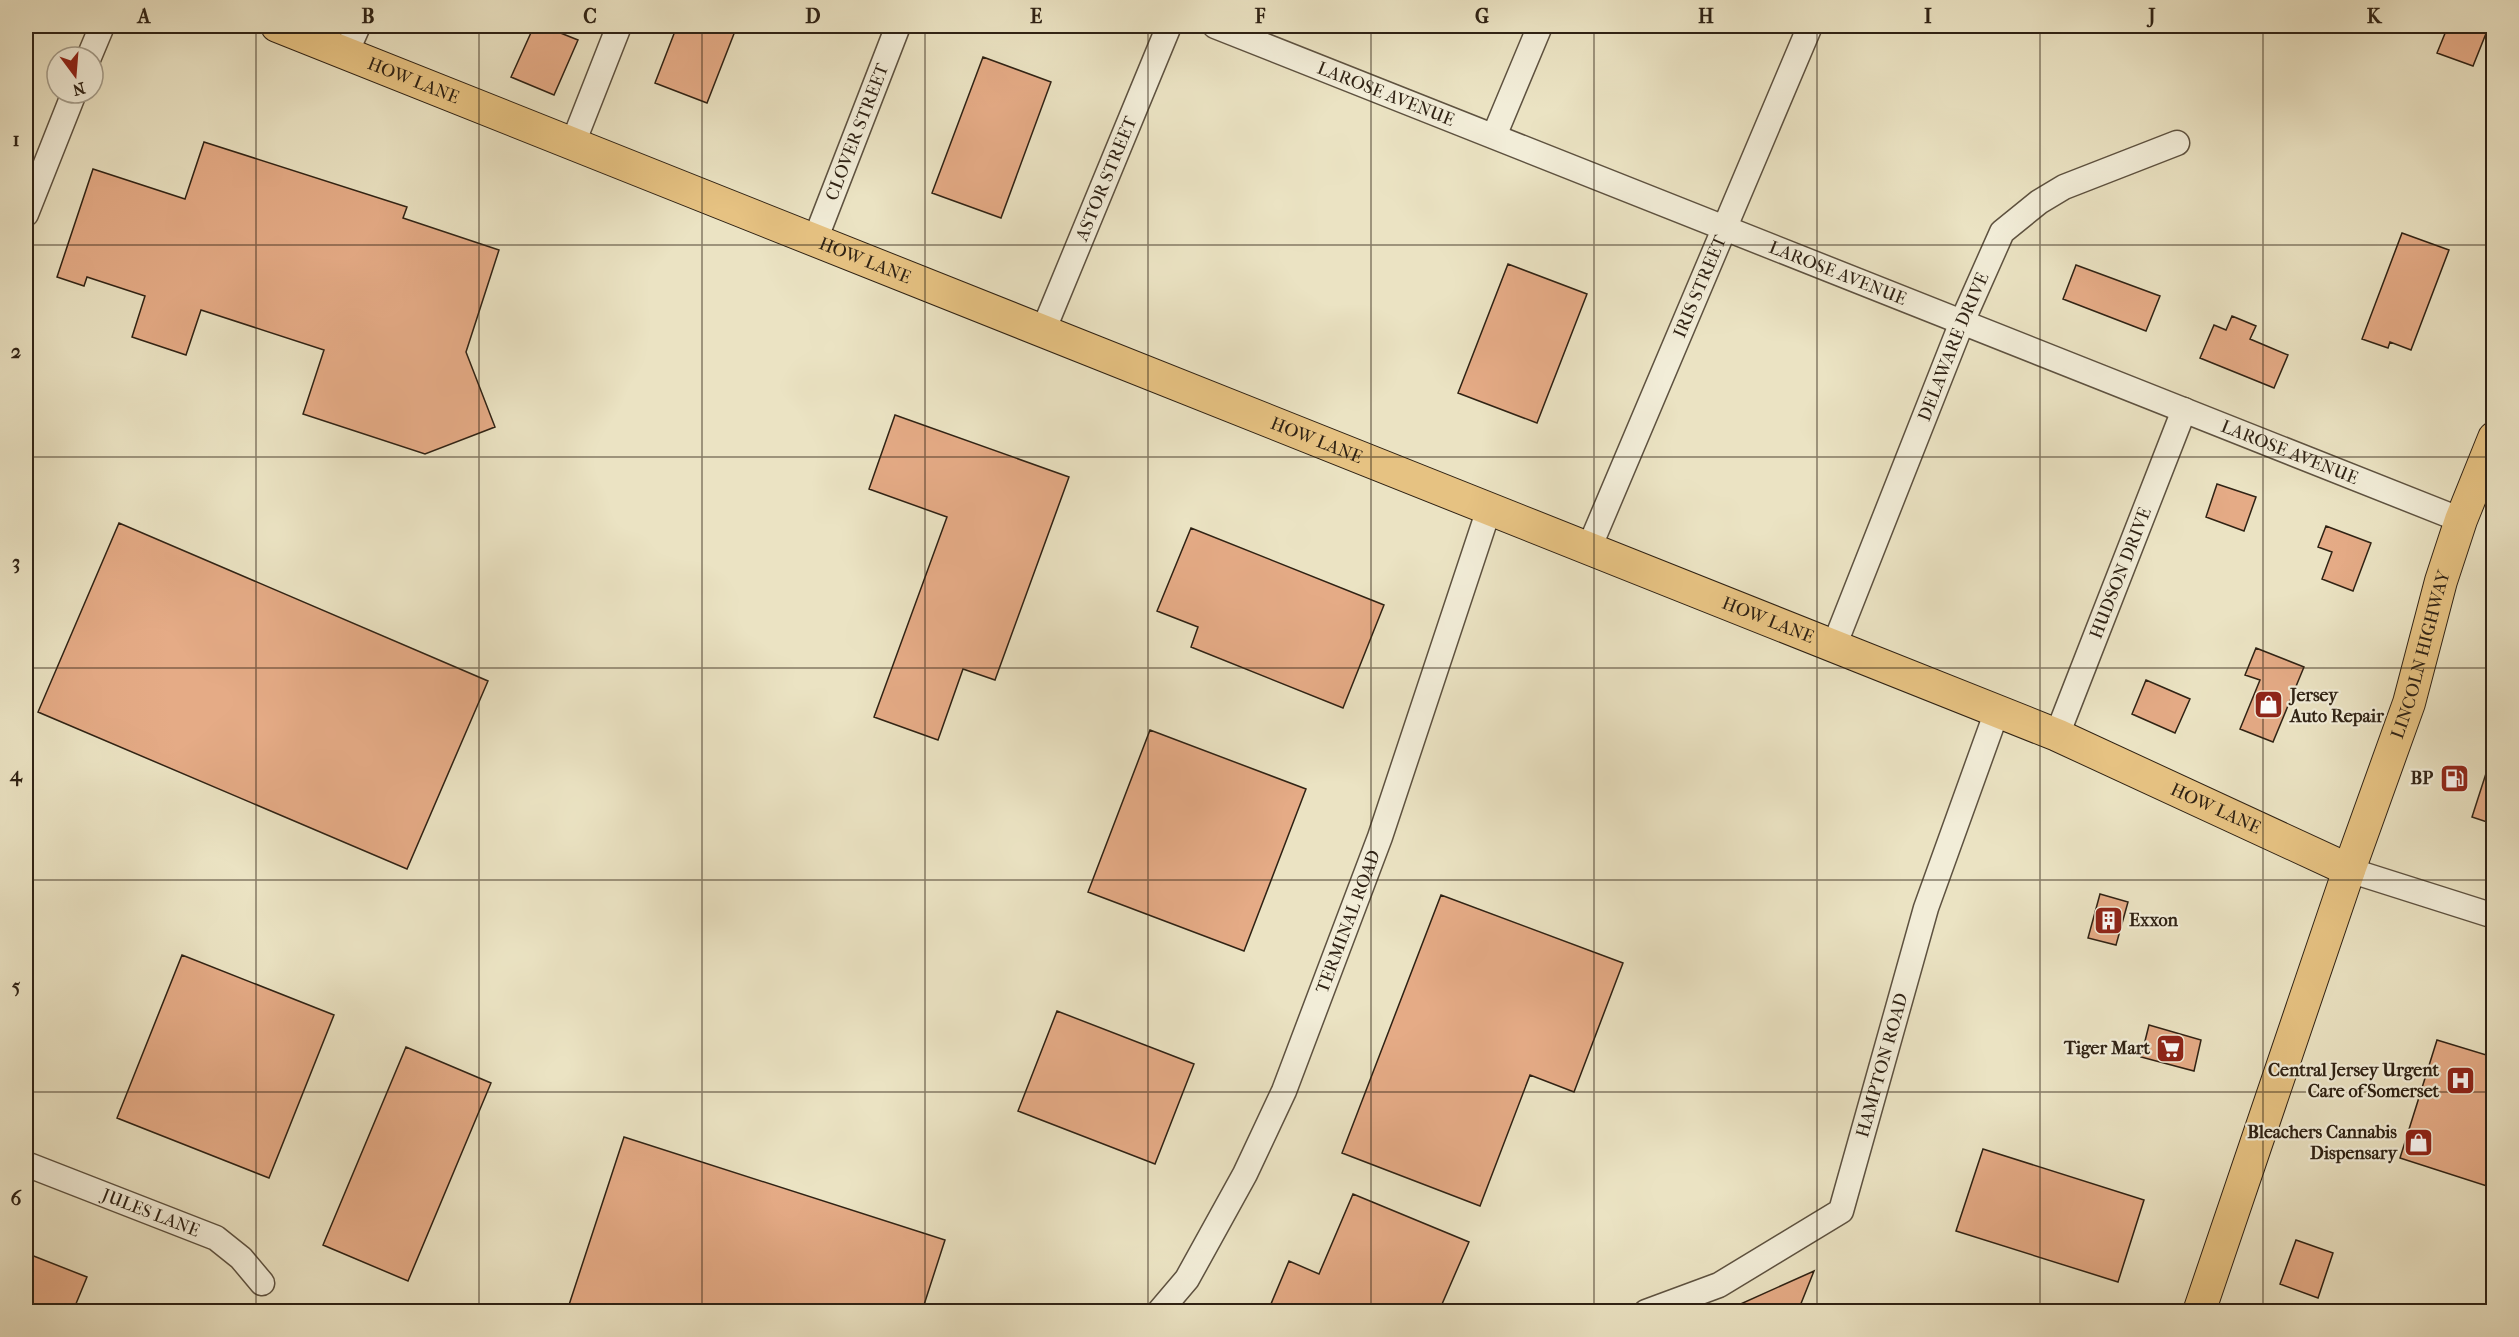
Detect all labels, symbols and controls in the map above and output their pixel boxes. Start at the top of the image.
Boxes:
text: A [136,5,152,28]
text: B [361,5,375,28]
text: C [583,5,597,28]
text: D [805,5,821,28]
text: E [1030,5,1042,28]
text: F [1254,5,1266,28]
text: G [1475,5,1489,28]
text: H [1698,5,1714,28]
text: I [1924,5,1932,28]
text: J [2146,5,2156,28]
text: K [2367,5,2383,28]
north arrow [45,45,105,105]
street label: HOW LANE [365,53,462,108]
street label: LAROSE AVENUE [1314,57,1458,130]
street label: CLOVER STREET [821,60,893,203]
text: N [70,78,87,100]
street label: ASTOR STREET [1071,112,1141,245]
text: 1 [12,128,20,151]
street label: IRIS STREET [1669,231,1731,341]
street label: HOW LANE [816,233,914,288]
street label: LAROSE AVENUE [1766,236,1909,310]
street label: DELAWARE DRIVE [1913,269,1993,424]
text: 2 [11,340,21,363]
street label: HOW LANE [1268,412,1365,468]
street label: LAROSE AVENUE [2218,415,2361,489]
street label: HUDSON DRIVE [2085,504,2155,642]
text: 3 [12,551,20,574]
street label: LINCOLN HIGHWAY [2387,567,2455,742]
street label: HOW LANE [1719,592,1817,648]
place label: Jersey Auto Repair [2288,685,2384,727]
shop icon: Jersey Auto Repair [2253,689,2285,721]
fuel station icon: BP [2438,762,2470,794]
text: 4 [9,763,23,787]
place label: BP [2411,768,2433,789]
street label: HOW LANE [2167,779,2264,838]
street label: TERMINAL ROAD [1311,847,1385,996]
building icon: Exxon [2092,904,2124,936]
place label: Exxon [2129,910,2178,931]
text: 5 [12,975,21,998]
street label: HAMPTON ROAD [1852,991,1912,1140]
supermarket icon: Tiger Mart [2155,1032,2187,1064]
place label: Tiger Mart [2063,1038,2151,1059]
place label: Central Jersey Urgent Care of Somerset [2268,1060,2440,1102]
hospital icon: Central Jersey Urgent Care of Somerset [2444,1064,2476,1096]
place label: Bleachers Cannabis Dispensary [2247,1122,2398,1164]
shop icon: Bleachers Cannabis Dispensary [2402,1126,2434,1158]
street label: JULES LANE [97,1183,203,1241]
text: 6 [11,1187,23,1210]

